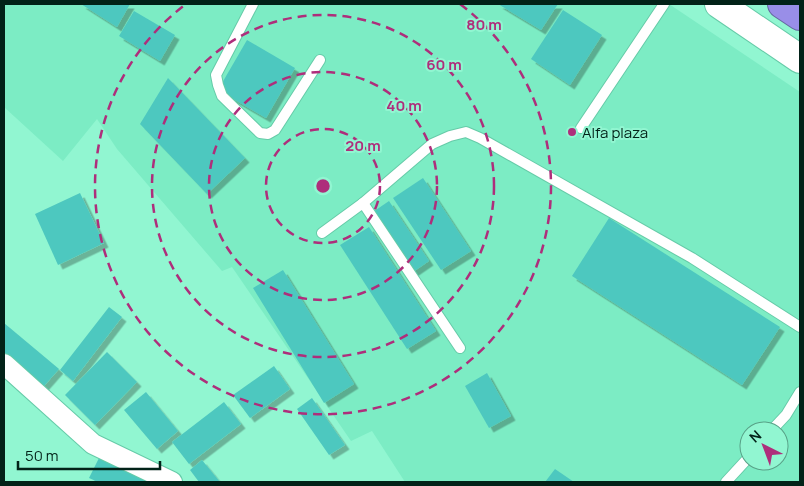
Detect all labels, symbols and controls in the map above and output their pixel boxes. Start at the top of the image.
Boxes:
text: 80 m [466,14,502,35]
text: 60 m [426,54,462,75]
text: 40 m [386,95,422,116]
place label: Alfa plaza [582,122,648,143]
marker: Alfa plaza [566,126,578,138]
text: 20 m [345,135,381,156]
centre of rings [314,177,332,195]
north arrow [739,421,789,471]
text: N [745,426,765,446]
scale bar [18,438,160,470]
text: 50 m [25,445,59,466]

